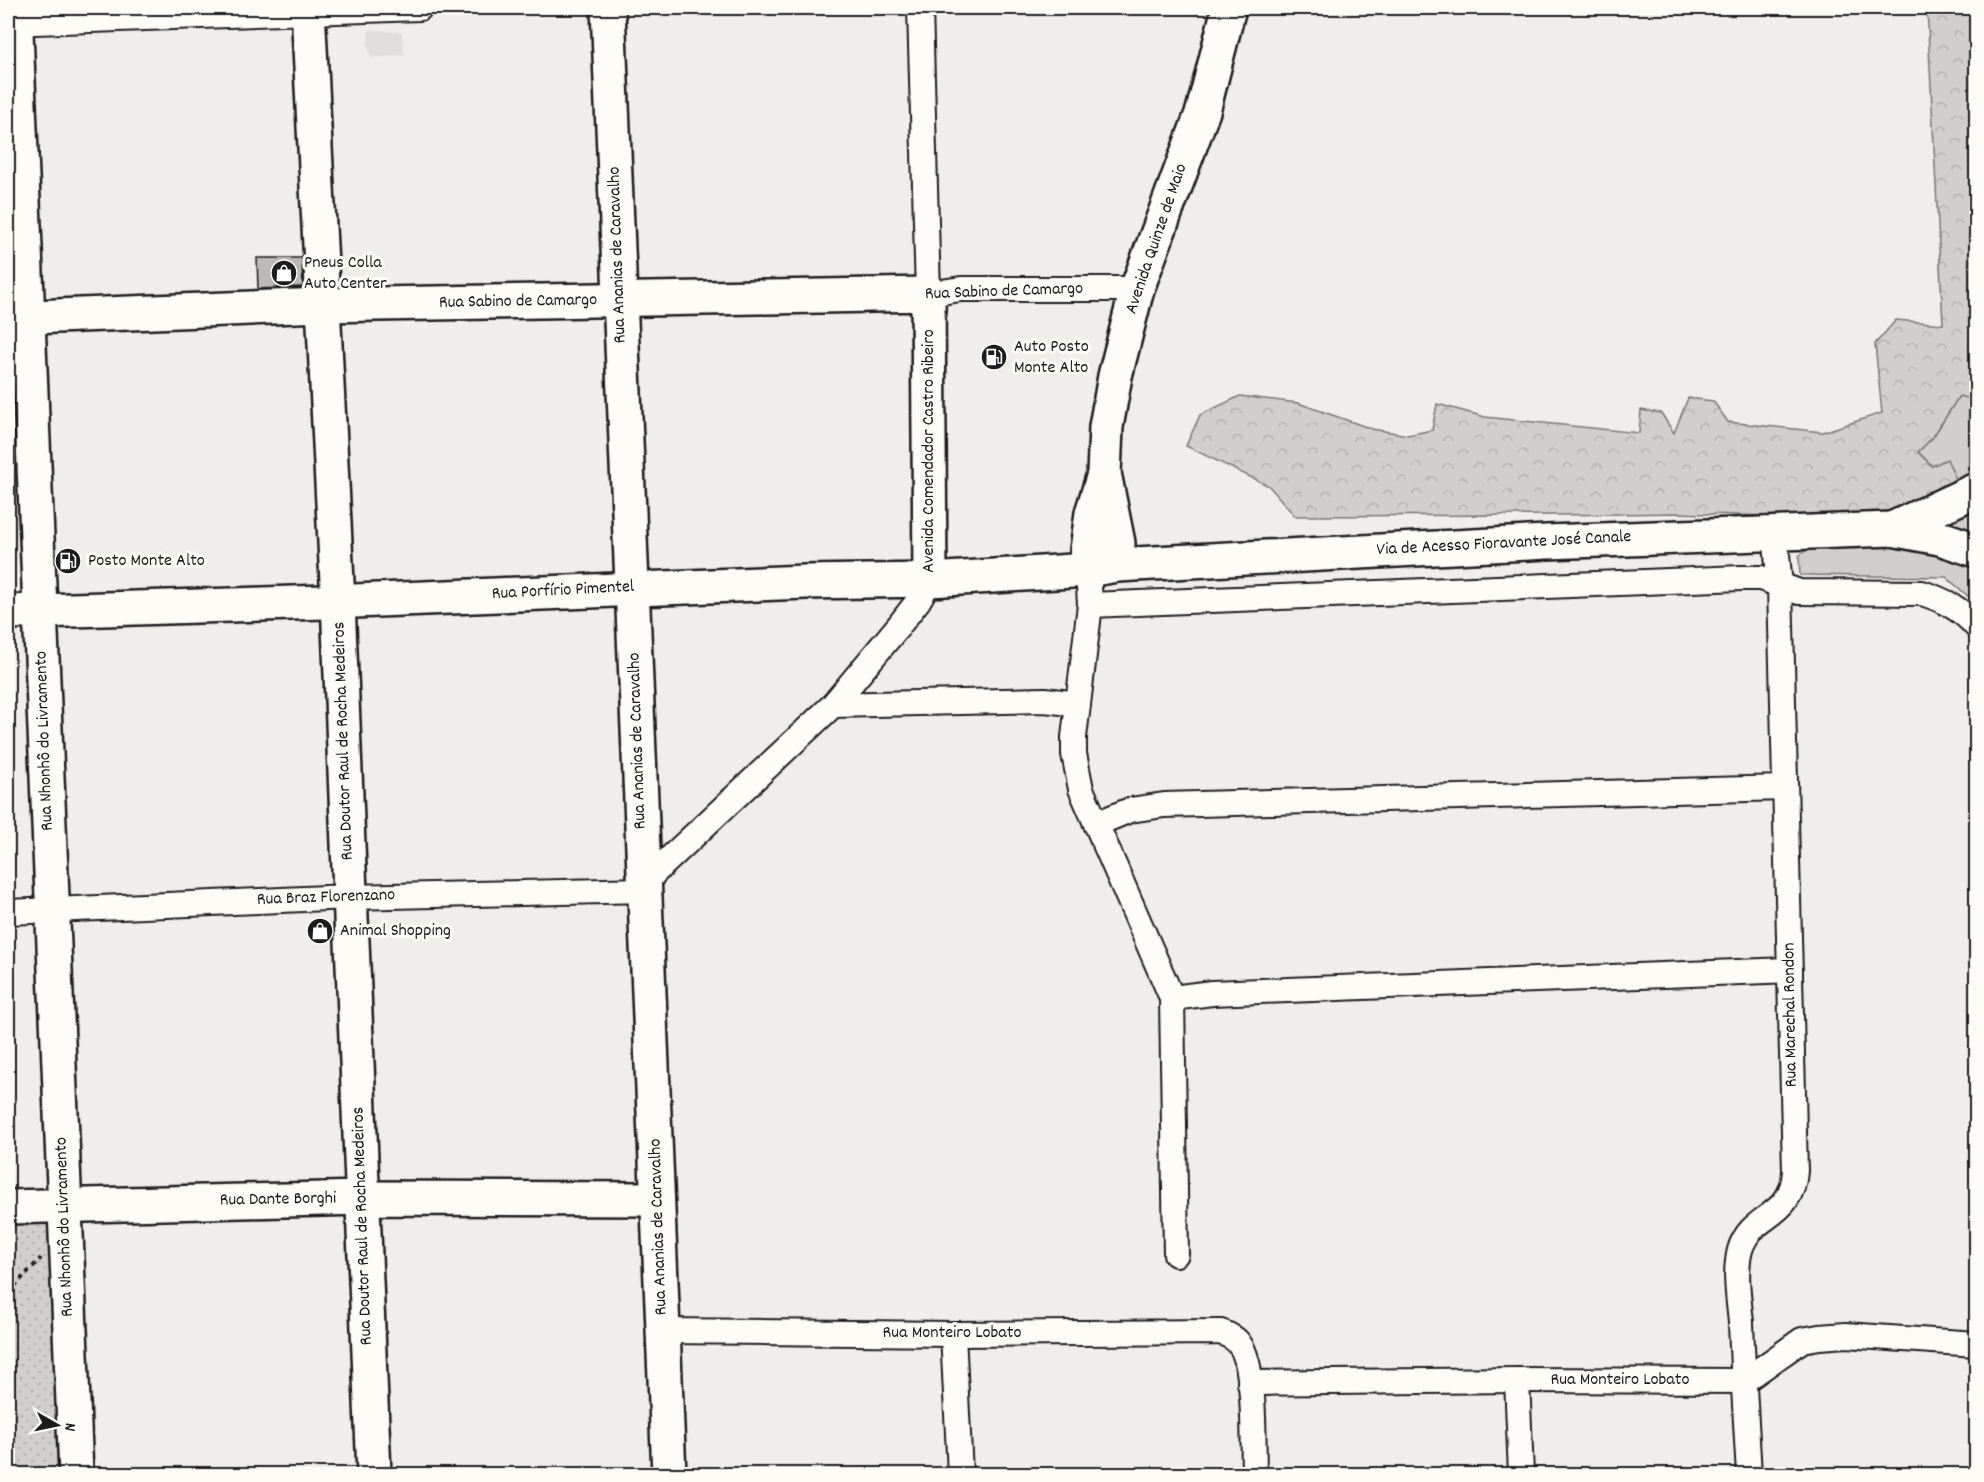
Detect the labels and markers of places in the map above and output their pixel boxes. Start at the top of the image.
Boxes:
place label: Pneus Colla Auto Center [304,251,387,297]
shop icon: Pneus Colla Auto Center [269,258,299,288]
place label: Auto Posto Monte Alto [1014,335,1089,381]
fuel station icon: Auto Posto Monte Alto [979,342,1009,372]
fuel station icon: Posto Monte Alto [53,546,83,576]
place label: Posto Monte Alto [88,549,205,574]
shop icon: Animal Shopping [305,916,335,946]
place label: Animal Shopping [340,919,451,944]

